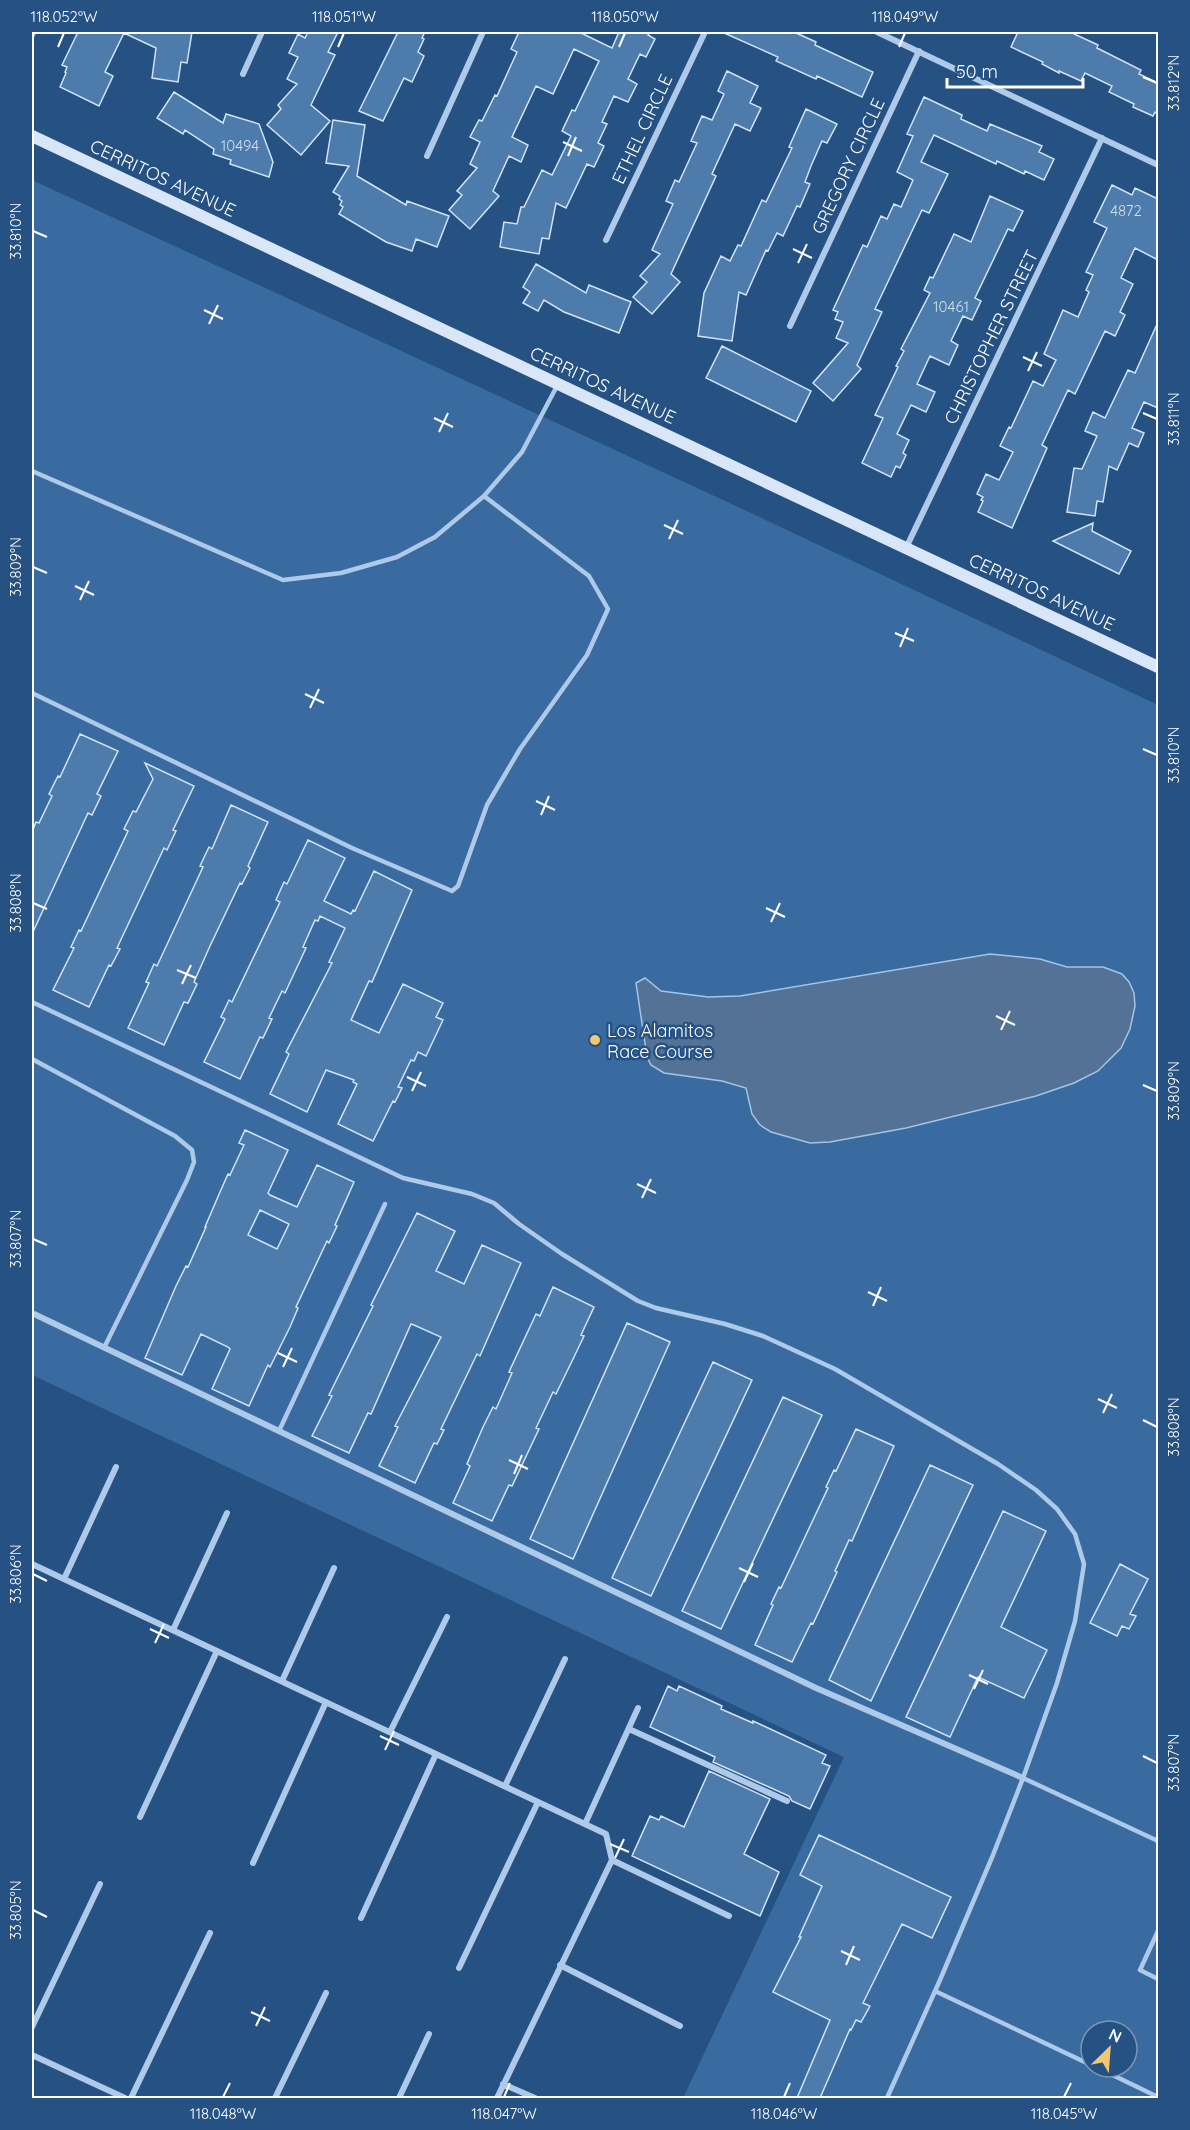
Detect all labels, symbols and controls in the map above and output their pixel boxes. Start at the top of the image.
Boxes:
text: 118.052°W [31,7,98,26]
text: 118.051°W [312,7,377,26]
text: 118.050°W [591,7,659,26]
text: 118.049°W [872,7,939,26]
scale bar [947,51,1084,89]
text: 33.812°N [1164,55,1183,111]
text: 50 m [956,60,998,83]
street label: ETHEL CIRCLE [607,70,677,188]
street label: GREGORY CIRCLE [806,94,890,238]
street label: CERRITOS AVENUE [86,134,240,222]
house number: 10494 [221,136,259,155]
house number: 4872 [1110,201,1142,220]
text: 33.810°N [6,203,25,259]
street label: CHRISTOPHER STREET [939,246,1043,428]
house number: 10461 [933,297,969,316]
street label: CERRITOS AVENUE [526,341,680,429]
text: 33.811°N [1164,392,1183,446]
text: 33.809°N [6,537,25,597]
street label: CERRITOS AVENUE [965,548,1119,636]
text: 33.810°N [1164,727,1183,783]
text: 33.808°N [6,873,25,933]
place label: Los Alamitos Race Course [607,1019,713,1063]
marker: Los Alamitos Race Course [588,1033,602,1047]
text: 33.809°N [1164,1061,1183,1121]
text: 33.807°N [6,1210,25,1268]
text: 33.808°N [1164,1397,1183,1457]
text: 33.806°N [6,1544,25,1604]
text: 33.807°N [1164,1734,1183,1792]
text: 33.805°N [6,1880,25,1940]
north arrow [1079,2019,1139,2079]
text: N [1106,2024,1125,2047]
text: 118.048°W [190,2104,257,2123]
text: 118.047°W [471,2104,537,2123]
text: 118.046°W [751,2104,818,2123]
text: 118.045°W [1031,2104,1098,2123]

